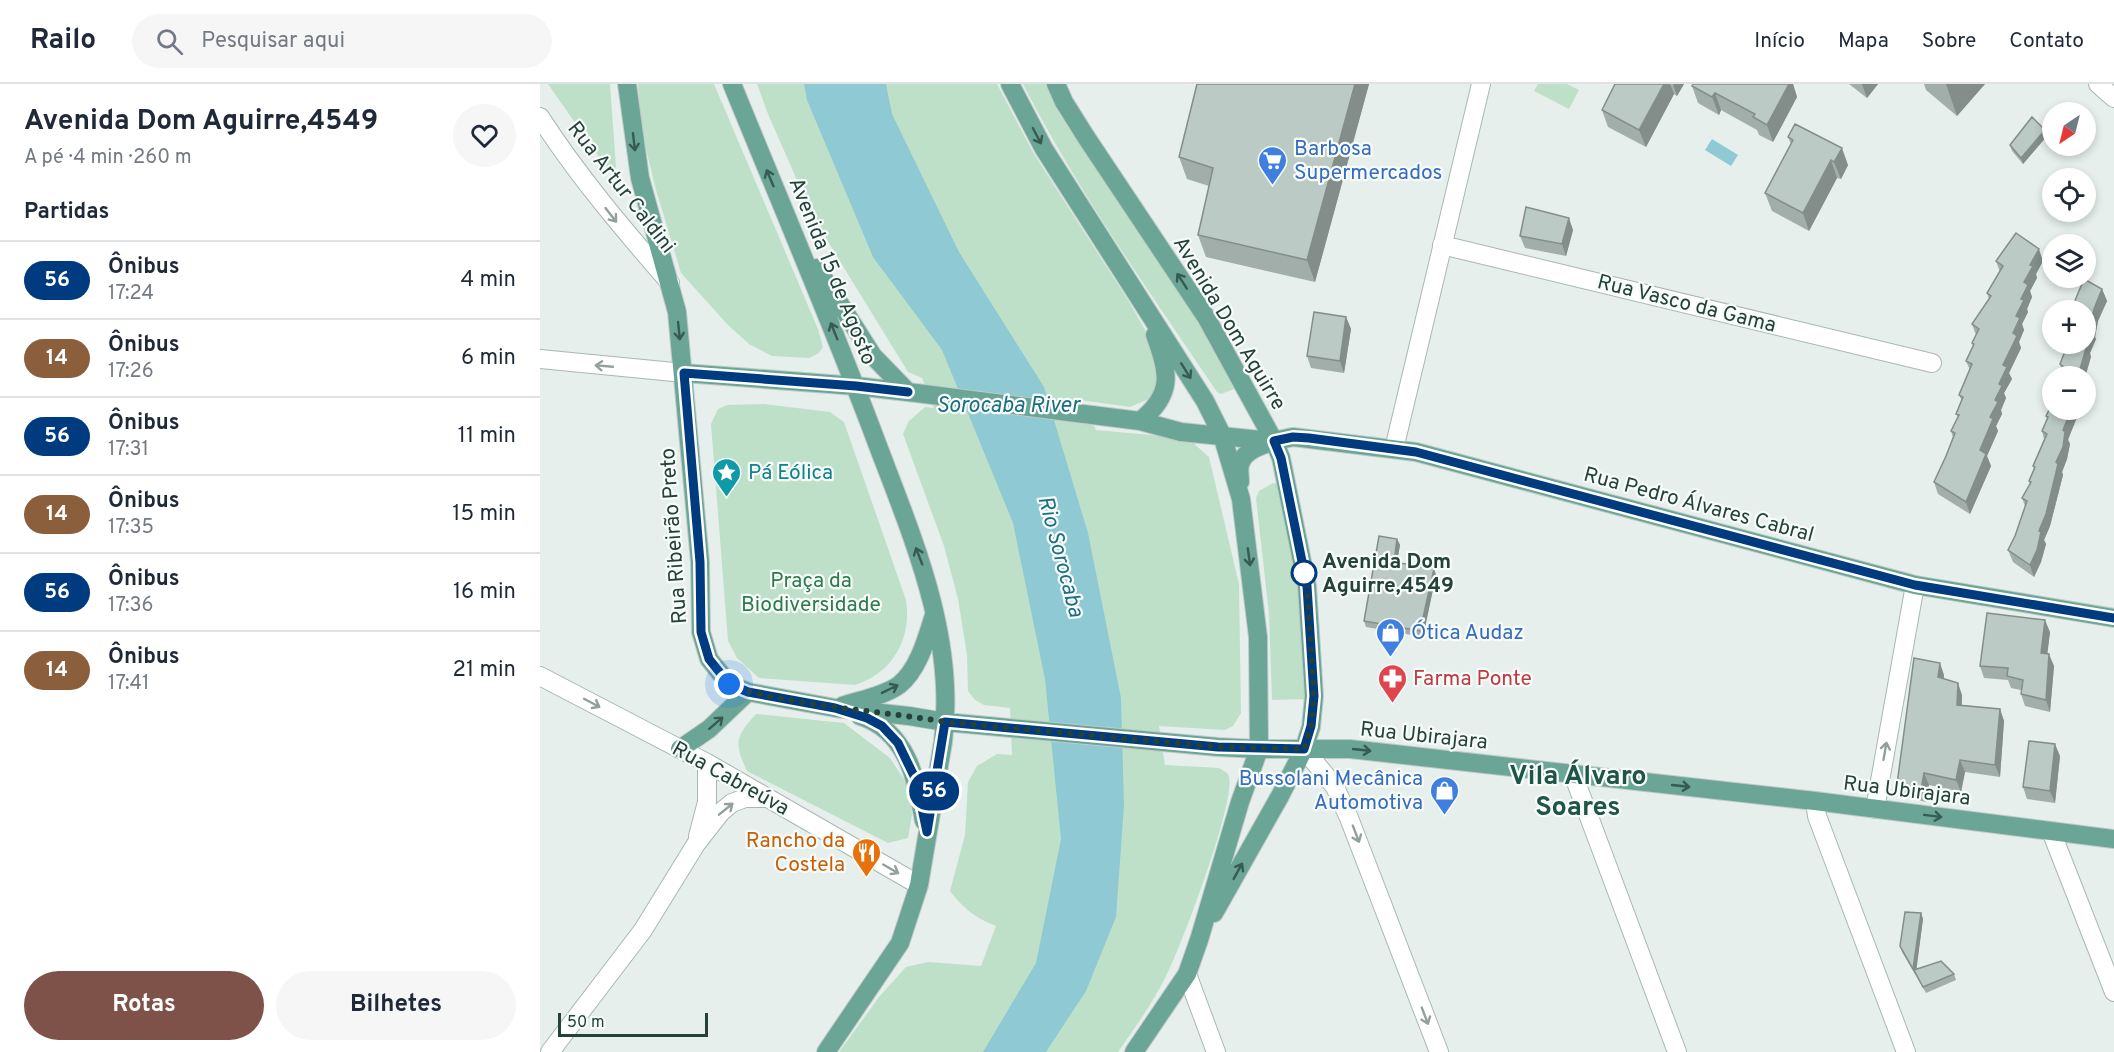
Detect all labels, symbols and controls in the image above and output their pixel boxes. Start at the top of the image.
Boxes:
search box [132,14,552,68]
text: Railo [30,23,96,59]
icon: search [153,25,186,58]
text: Pesquisar aqui [201,28,345,55]
text: Início [1754,28,1805,55]
text: Mapa [1838,28,1889,55]
text: Sobre [1922,28,1976,55]
text: Contato [2009,28,2084,55]
north arrow [2042,102,2096,156]
map controls [2042,102,2096,420]
text: Avenida Dom Aguirre,4549 [24,104,378,140]
button: heart [453,104,516,167]
street label: Rua Artur Caldini [561,116,681,259]
one-way arrow [1032,126,1043,144]
one-way arrow [629,132,640,151]
place label: Barbosa Supermercados [1294,136,1442,187]
supermarket icon: Barbosa Supermercados [1257,144,1289,186]
text: A pé · 4 min · 260 m [24,145,192,171]
button: locate [2042,168,2096,222]
one-way arrow [764,169,775,187]
street label: Avenida 15 de Agosto [782,174,882,369]
text: Partidas [24,199,109,226]
one-way arrow [605,207,618,223]
street label: Avenida Dom Aguirre [1166,232,1291,416]
button: layers [2042,234,2096,288]
text: Ônibus [108,254,180,281]
text: 56 [44,267,70,294]
text: 4 min [461,267,516,294]
street label: Rua Vasco da Gama [1594,269,1779,340]
one-way arrow [1176,273,1188,290]
text: 17:24 [108,281,154,307]
button: + [2042,300,2096,354]
one-way arrow [674,321,685,341]
one-way arrow [828,323,839,341]
text: Ônibus [108,332,180,359]
text: 14 [46,345,68,372]
text: 6 min [461,345,516,372]
text: 17:26 [108,359,154,385]
one-way arrow [595,360,615,371]
one-way arrow [1180,363,1193,380]
button: − [2042,366,2096,420]
water label: Sorocaba River [936,393,1081,420]
text: Ônibus [108,410,180,437]
text: 56 [44,423,70,450]
text: 11 min [458,423,516,450]
text: 17:31 [108,437,149,463]
street label: Rua Ribeirão Preto [655,447,694,625]
place icon: Pá Eólica [711,456,743,498]
place label: Pá Eólica [748,460,833,487]
street label: Rua Pedro Álvares Cabral [1580,461,1817,549]
text: Ônibus [108,488,180,515]
water label: Rio Sorocaba [1030,493,1089,621]
text: 14 [46,501,68,528]
text: 15 min [452,501,516,528]
text: 17:35 [108,515,154,541]
one-way arrow [1243,546,1254,566]
one-way arrow [913,547,924,566]
place label: Avenida Dom Aguirre,4549 [1322,549,1454,600]
marker: Avenida Dom Aguirre,4549 [1291,560,1317,586]
text: Ônibus [108,566,180,593]
park label: Praça da Biodiversidade [741,568,881,619]
text: 56 [44,579,70,606]
text: 16 min [453,579,516,606]
text: 17:36 [108,593,154,619]
shop icon: Ótica Audaz [1374,616,1406,658]
place label: Ótica Audaz [1411,619,1524,647]
text: Ônibus [108,644,180,671]
text: 14 [46,657,68,684]
text: 21 min [453,657,516,684]
pharmacy icon: Farma Ponte [1376,662,1408,704]
place label: Farma Ponte [1413,666,1532,693]
your location [714,669,744,699]
text: 17:41 [108,671,149,697]
one-way arrow [881,683,898,695]
one-way arrow [583,697,600,709]
one-way arrow [708,716,723,730]
street label: Rua Ubirajara [1359,716,1489,757]
street label: Rua Cabreúva [667,736,794,823]
one-way arrow [1880,742,1891,761]
one-way arrow [1352,745,1371,756]
district label: Vila Álvaro Soares [1509,759,1647,825]
place label: Bussolani Mecânica Automotiva [1239,766,1423,817]
street label: Rua Ubirajara [1842,770,1972,813]
line badge: 56 [907,772,961,810]
shop icon: Bussolani Mecânica Automotiva [1428,774,1460,816]
text: 56 [921,778,947,805]
one-way arrow [1671,781,1690,792]
one-way arrow [718,802,734,815]
one-way arrow [1922,811,1942,822]
one-way arrow [1351,824,1362,843]
place label: Rancho da Costela [746,828,845,879]
restaurant icon: Rancho da Costela [850,836,882,878]
one-way arrow [1233,862,1244,880]
one-way arrow [882,863,899,875]
button: Rotas [24,971,264,1040]
button: Bilhetes [276,971,516,1040]
one-way arrow [1420,1006,1431,1025]
scale bar [558,1010,708,1038]
text: 50 m [567,1013,605,1033]

